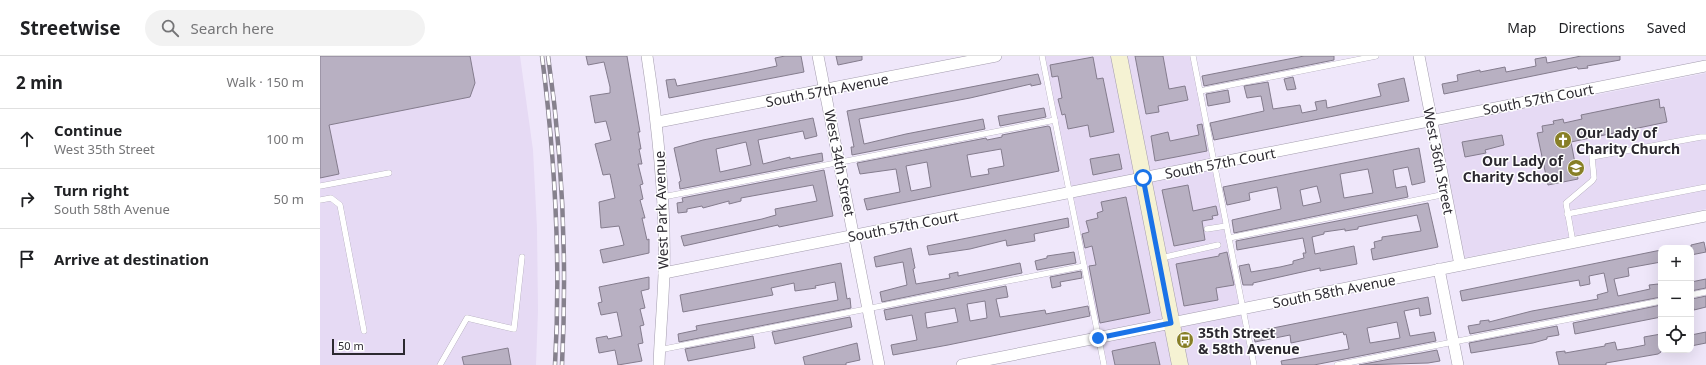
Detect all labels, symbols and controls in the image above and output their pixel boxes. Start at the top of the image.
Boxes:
search box [145,10,425,46]
text: Streetwise [20,15,121,41]
icon: search [159,17,181,39]
text: Search here [191,18,274,38]
text: Map [1507,18,1536,37]
text: Directions [1558,18,1625,37]
text: Saved [1647,18,1686,37]
street label: South 57th Avenue [764,69,890,111]
text: 2 min [16,71,63,94]
text: Walk · 150 m [226,73,304,91]
street label: South 57th Court [1481,79,1595,119]
street label: West 36th Street [1419,106,1459,216]
street label: West 34th Street [820,108,860,218]
text: Continue [54,120,122,140]
place label: Our Lady of Charity Church [1576,123,1680,158]
icon: ahead [16,128,38,150]
text: 100 m [266,130,304,148]
church icon: Our Lady of Charity Church [1553,130,1573,150]
text: West 35th Street [54,140,155,158]
street label: South 57th Court [1163,143,1277,183]
street label: West Park Avenue [649,150,673,270]
place label: Our Lady of Charity School [1463,151,1565,186]
school or university icon: Our Lady of Charity School [1566,158,1586,178]
route start [1134,169,1152,187]
text: Turn right [54,180,129,200]
icon: right [16,188,38,210]
text: 50 m [274,190,304,208]
text: South 58th Avenue [54,200,170,218]
street label: South 57th Court [846,206,960,246]
map controls [1658,245,1694,353]
button: + [1658,245,1694,281]
icon: arrive [16,248,38,270]
text: Arrive at destination [54,249,209,269]
street label: South 58th Avenue [1271,270,1397,312]
button: − [1658,281,1694,317]
button: locate [1658,317,1694,353]
place label: 35th Street & 58th Avenue [1198,323,1300,358]
route end [1089,329,1107,347]
bus stop icon: 35th Street & 58th Avenue [1175,330,1195,350]
scale bar [332,337,405,356]
text: 50 m [338,338,364,353]

